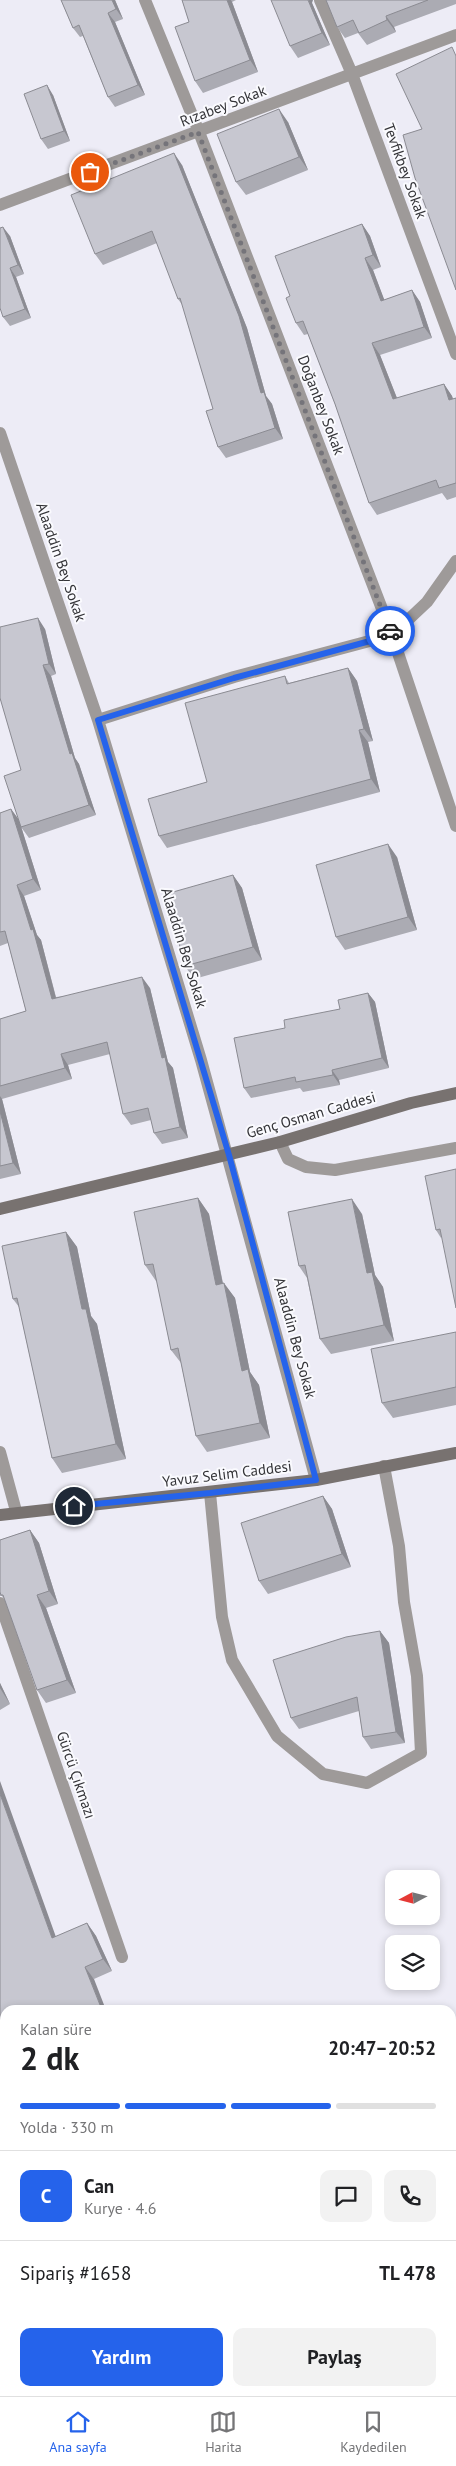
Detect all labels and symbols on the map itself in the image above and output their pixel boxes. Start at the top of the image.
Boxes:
street label: Rızabey Sokak [177,80,269,131]
street label: Tevfikbey Sokak [379,121,432,222]
pin [69,151,111,193]
street label: Doğanbey Sokak [294,352,349,458]
street label: Alaaddin Bey Sokak [32,500,91,625]
courier [365,606,415,656]
street label: Alaaddin Bey Sokak [157,885,212,1011]
street label: Genç Osman Caddesi [244,1087,378,1142]
street label: Alaaddin Bey Sokak [270,1275,321,1401]
street label: Yavuz Selim Caddesi [161,1456,293,1491]
pin [53,1485,95,1527]
street label: Gürcü Çıkmazı [53,1729,100,1821]
north arrow [385,1870,440,1925]

